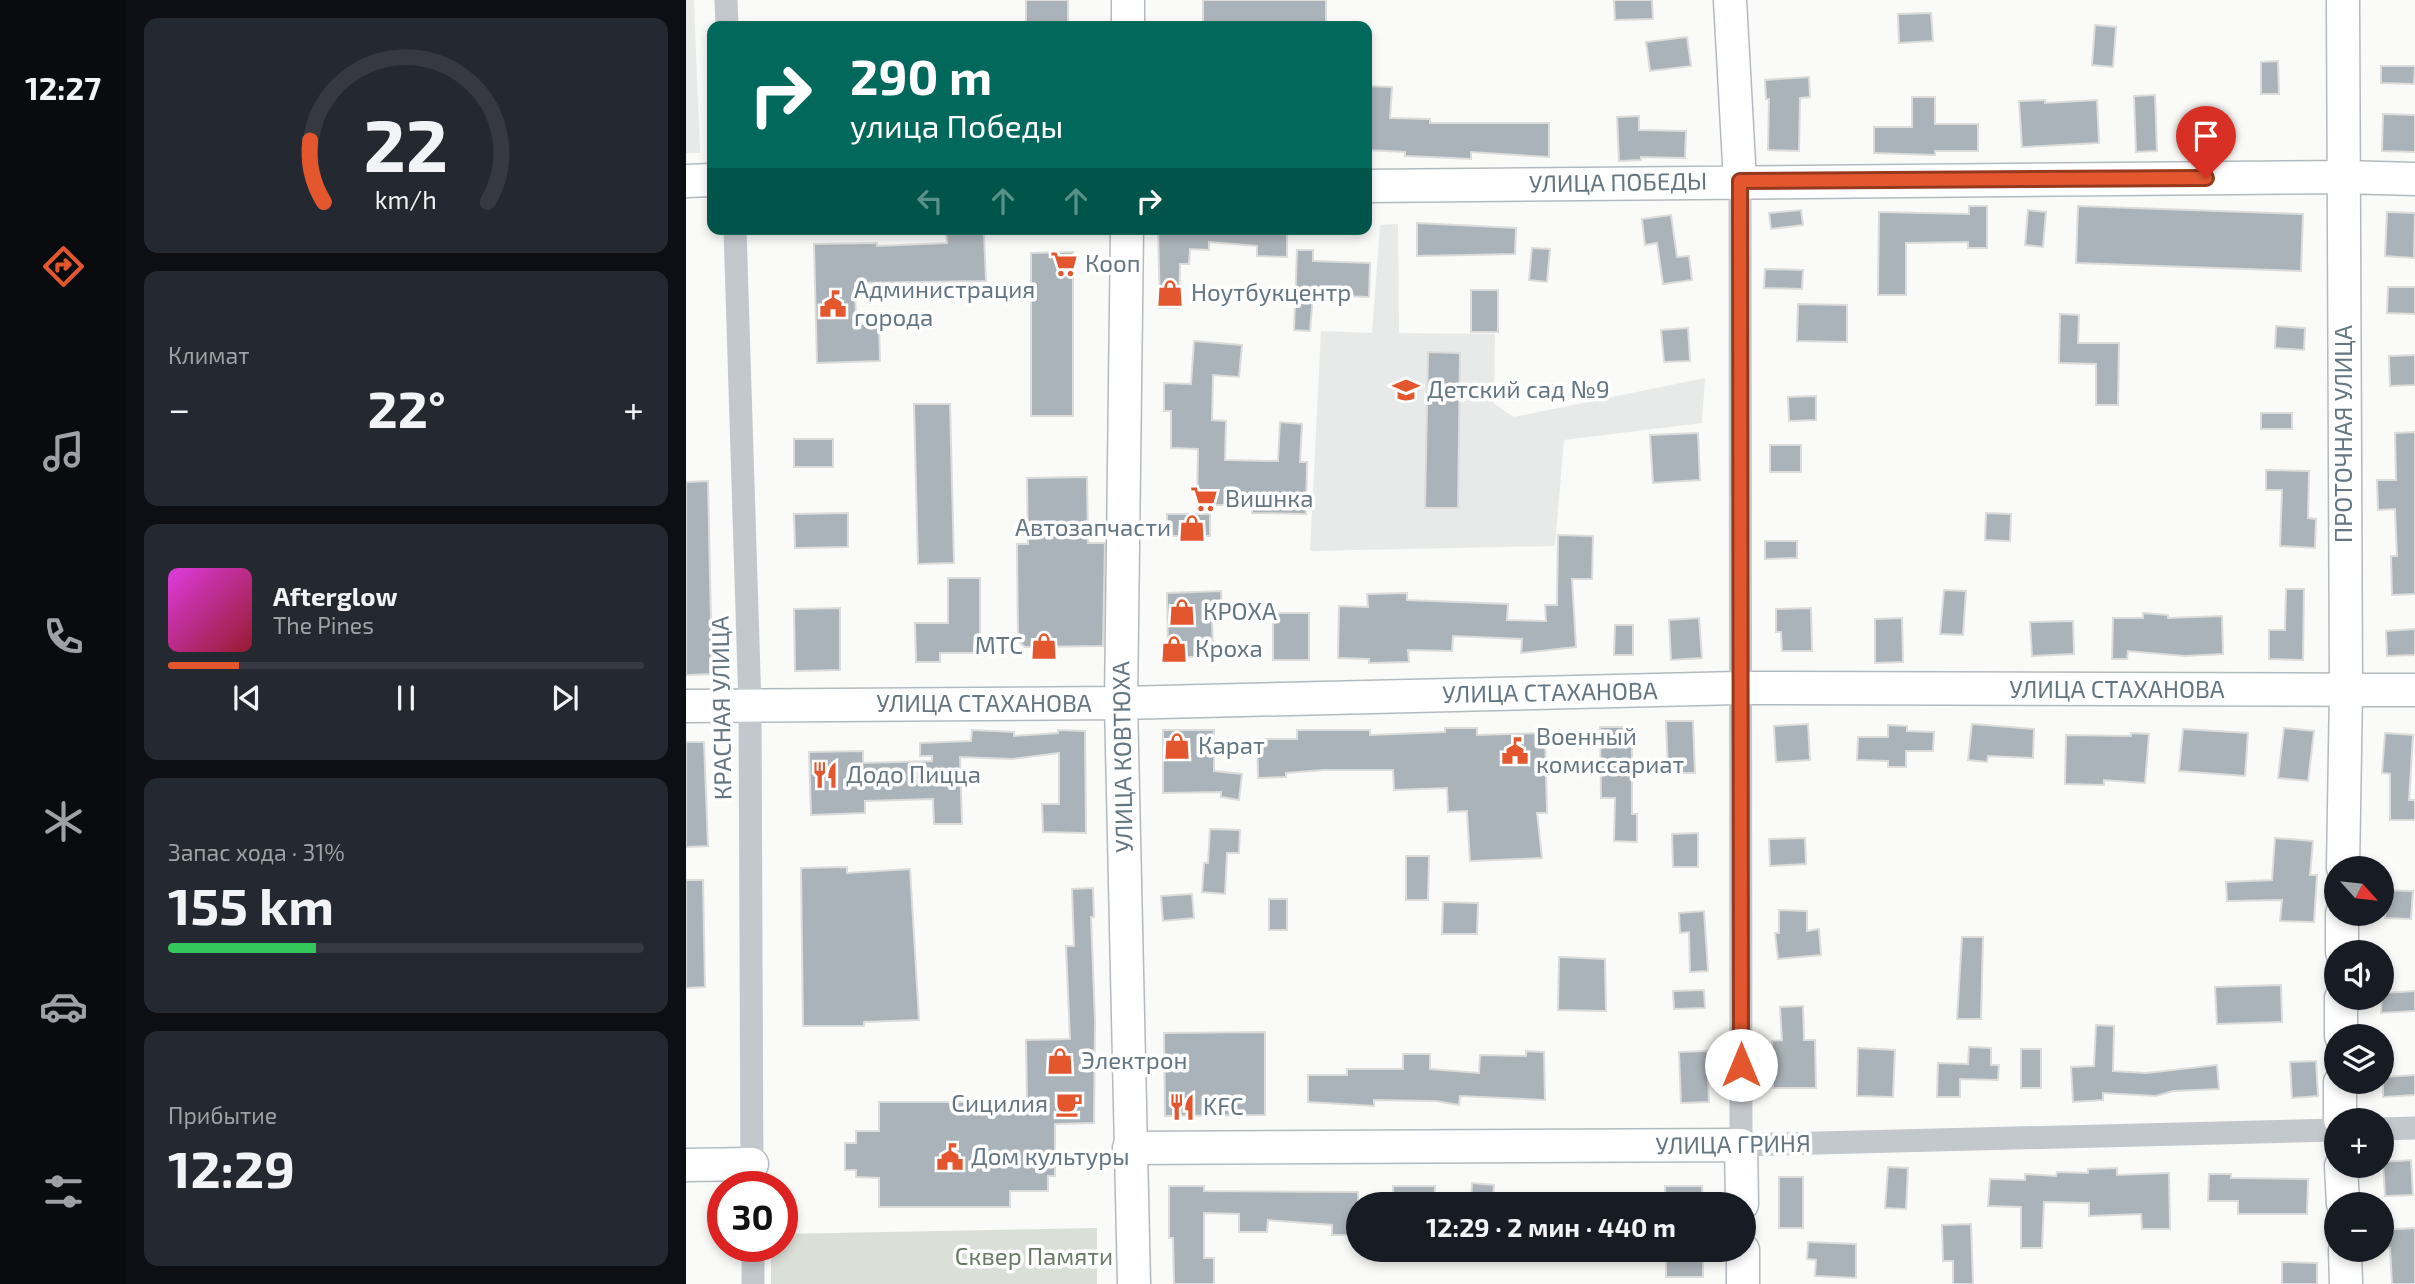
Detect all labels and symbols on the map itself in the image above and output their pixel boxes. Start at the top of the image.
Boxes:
pin [2176,106,2236,178]
street label: УЛИЦА ПОБЕДЫ [1529,165,1707,198]
place label: Кооп [1085,248,1140,277]
supermarket icon: Кооп [1049,249,1079,279]
place label: Администрация города [854,274,1035,331]
place label: Ноутбукцентр [1191,277,1351,307]
shop icon: Ноутбукцентр [1155,278,1185,308]
public building icon: Администрация города [818,289,848,319]
street label: ПРОТОЧНАЯ УЛИЦА [2328,325,2357,543]
place label: Детский сад №9 [1427,374,1610,403]
school or university icon: Детский сад №9 [1391,375,1421,405]
place label: Вишнка [1225,483,1313,512]
supermarket icon: Вишнка [1189,484,1219,514]
place label: Автозапчасти [1015,512,1171,541]
shop icon: Автозапчасти [1177,513,1207,543]
place label: КРОХА [1203,596,1277,625]
shop icon: КРОХА [1167,597,1197,627]
street label: КРАСНАЯ УЛИЦА [704,616,737,800]
place label: МТС [975,630,1023,659]
shop icon: МТС [1029,631,1059,661]
place label: Кроха [1195,633,1263,662]
shop icon: Кроха [1159,634,1189,664]
street label: УЛИЦА КОВТЮХА [1105,661,1138,853]
street label: УЛИЦА СТАХАНОВА [2009,674,2225,703]
street label: УЛИЦА СТАХАНОВА [1442,675,1658,708]
street label: УЛИЦА СТАХАНОВА [876,688,1092,717]
place label: Военный комиссариат [1536,721,1685,778]
place label: Карат [1198,730,1265,759]
shop icon: Карат [1162,731,1192,761]
public building icon: Военный комиссариат [1500,736,1530,766]
place label: Додо Пицца [846,759,981,788]
restaurant icon: Додо Пицца [810,760,840,790]
north arrow [2324,856,2394,926]
position arrow [1704,1028,1778,1102]
place label: Электрон [1081,1045,1187,1074]
shop icon: Электрон [1045,1046,1075,1076]
place label: Сицилия [951,1088,1048,1117]
cafe icon: Сицилия [1054,1089,1084,1119]
place label: KFC [1203,1091,1244,1120]
restaurant icon: KFC [1167,1092,1197,1122]
street label: УЛИЦА ГРИНЯ [1655,1128,1811,1159]
place label: Дом культуры [971,1141,1130,1171]
public building icon: Дом культуры [935,1142,965,1172]
speed limit sign: 30 [707,1171,798,1262]
park label: Сквер Памяти [955,1241,1113,1270]

